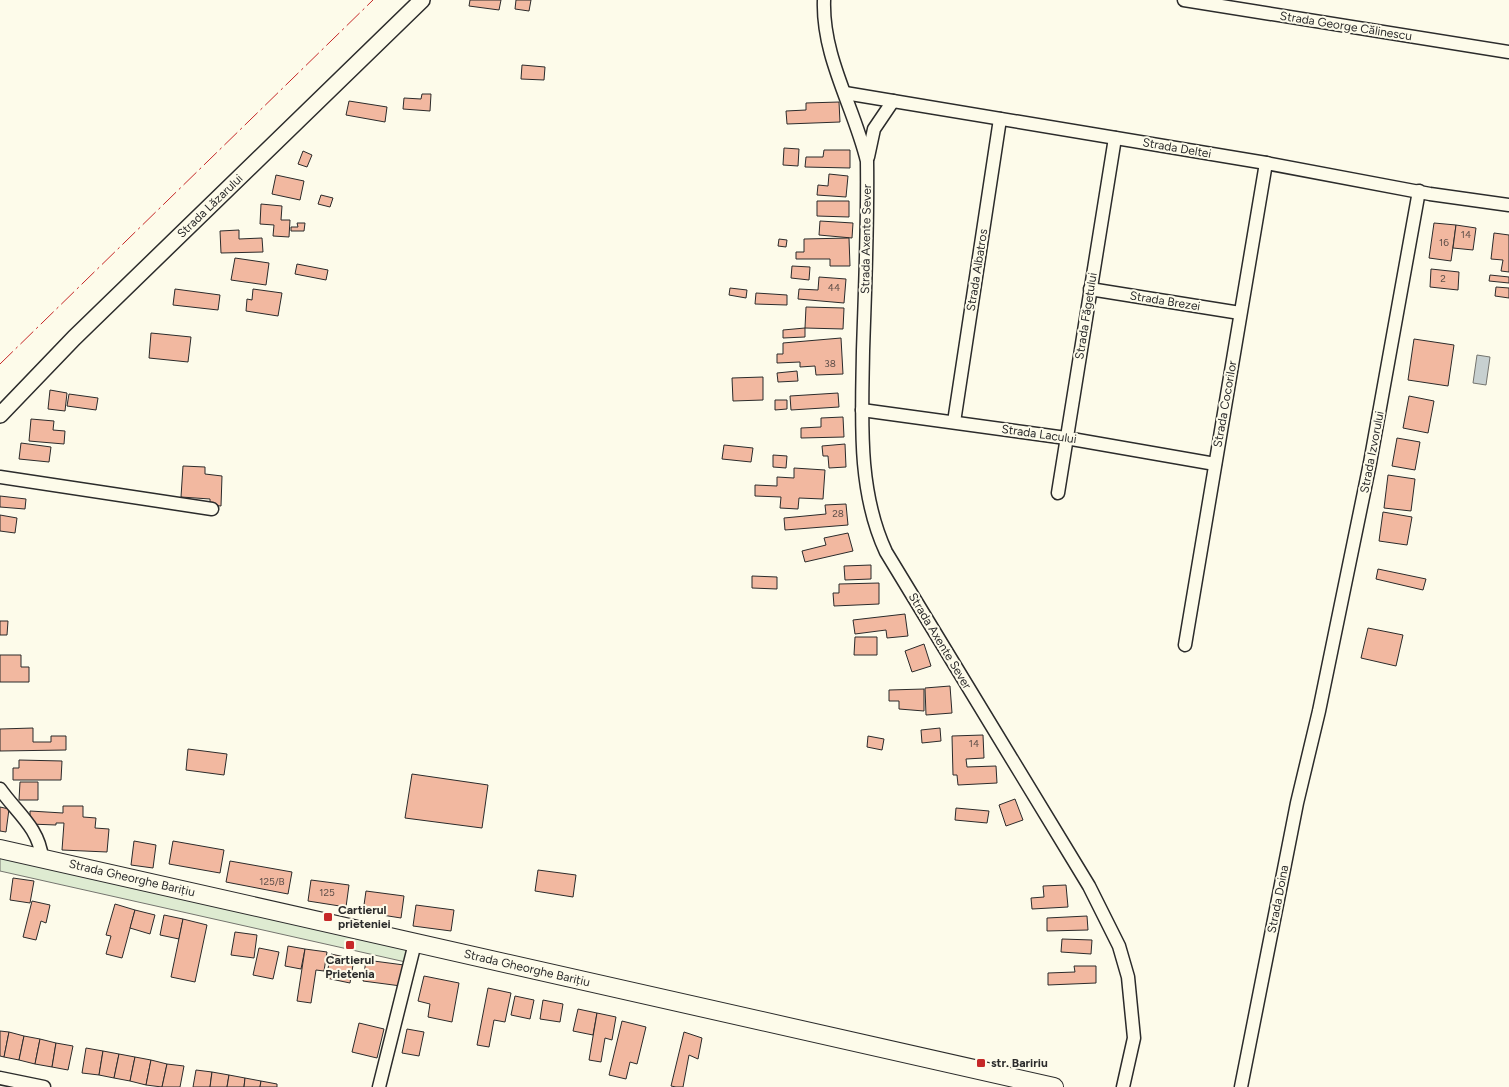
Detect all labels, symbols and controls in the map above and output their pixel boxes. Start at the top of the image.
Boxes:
street label: Strada George Călinescu [1279,9,1413,43]
street label: Strada Deltei [1142,135,1212,161]
street label: Strada Lăzarului [174,171,246,241]
street label: Strada Axente Sever [858,184,874,294]
street label: Strada Albatros [964,227,990,312]
house number: 14 [1461,228,1471,241]
house number: 16 [1439,236,1449,249]
street label: Strada Făgetului [1072,272,1100,360]
house number: 2 [1440,272,1446,285]
house number: 44 [828,281,840,294]
street label: Strada Brezei [1129,289,1201,313]
house number: 38 [824,357,836,370]
street label: Strada Cocorilor [1210,360,1240,448]
street label: Strada Izvorului [1357,410,1387,494]
street label: Strada Lacului [1000,422,1078,446]
house number: 28 [832,507,844,520]
street label: Strada Axente Sever [906,590,974,692]
house number: 14 [969,737,979,750]
street label: Strada Gheorghe Barițiu [68,857,196,899]
street label: Strada Doina [1265,864,1291,934]
house number: 125/B [259,875,285,888]
house number: 125 [319,886,335,899]
place label: Cartierul prieteniei [338,903,391,931]
marker: Cartierul prieteniei [322,911,334,923]
marker: Cartierul Prietenia [344,939,356,951]
street label: Strada Gheorghe Barițiu [463,947,591,989]
place label: Cartierul Prietenia [325,953,375,981]
place label: str. Baririu [991,1056,1048,1070]
marker: str. Baririu [975,1057,987,1069]

